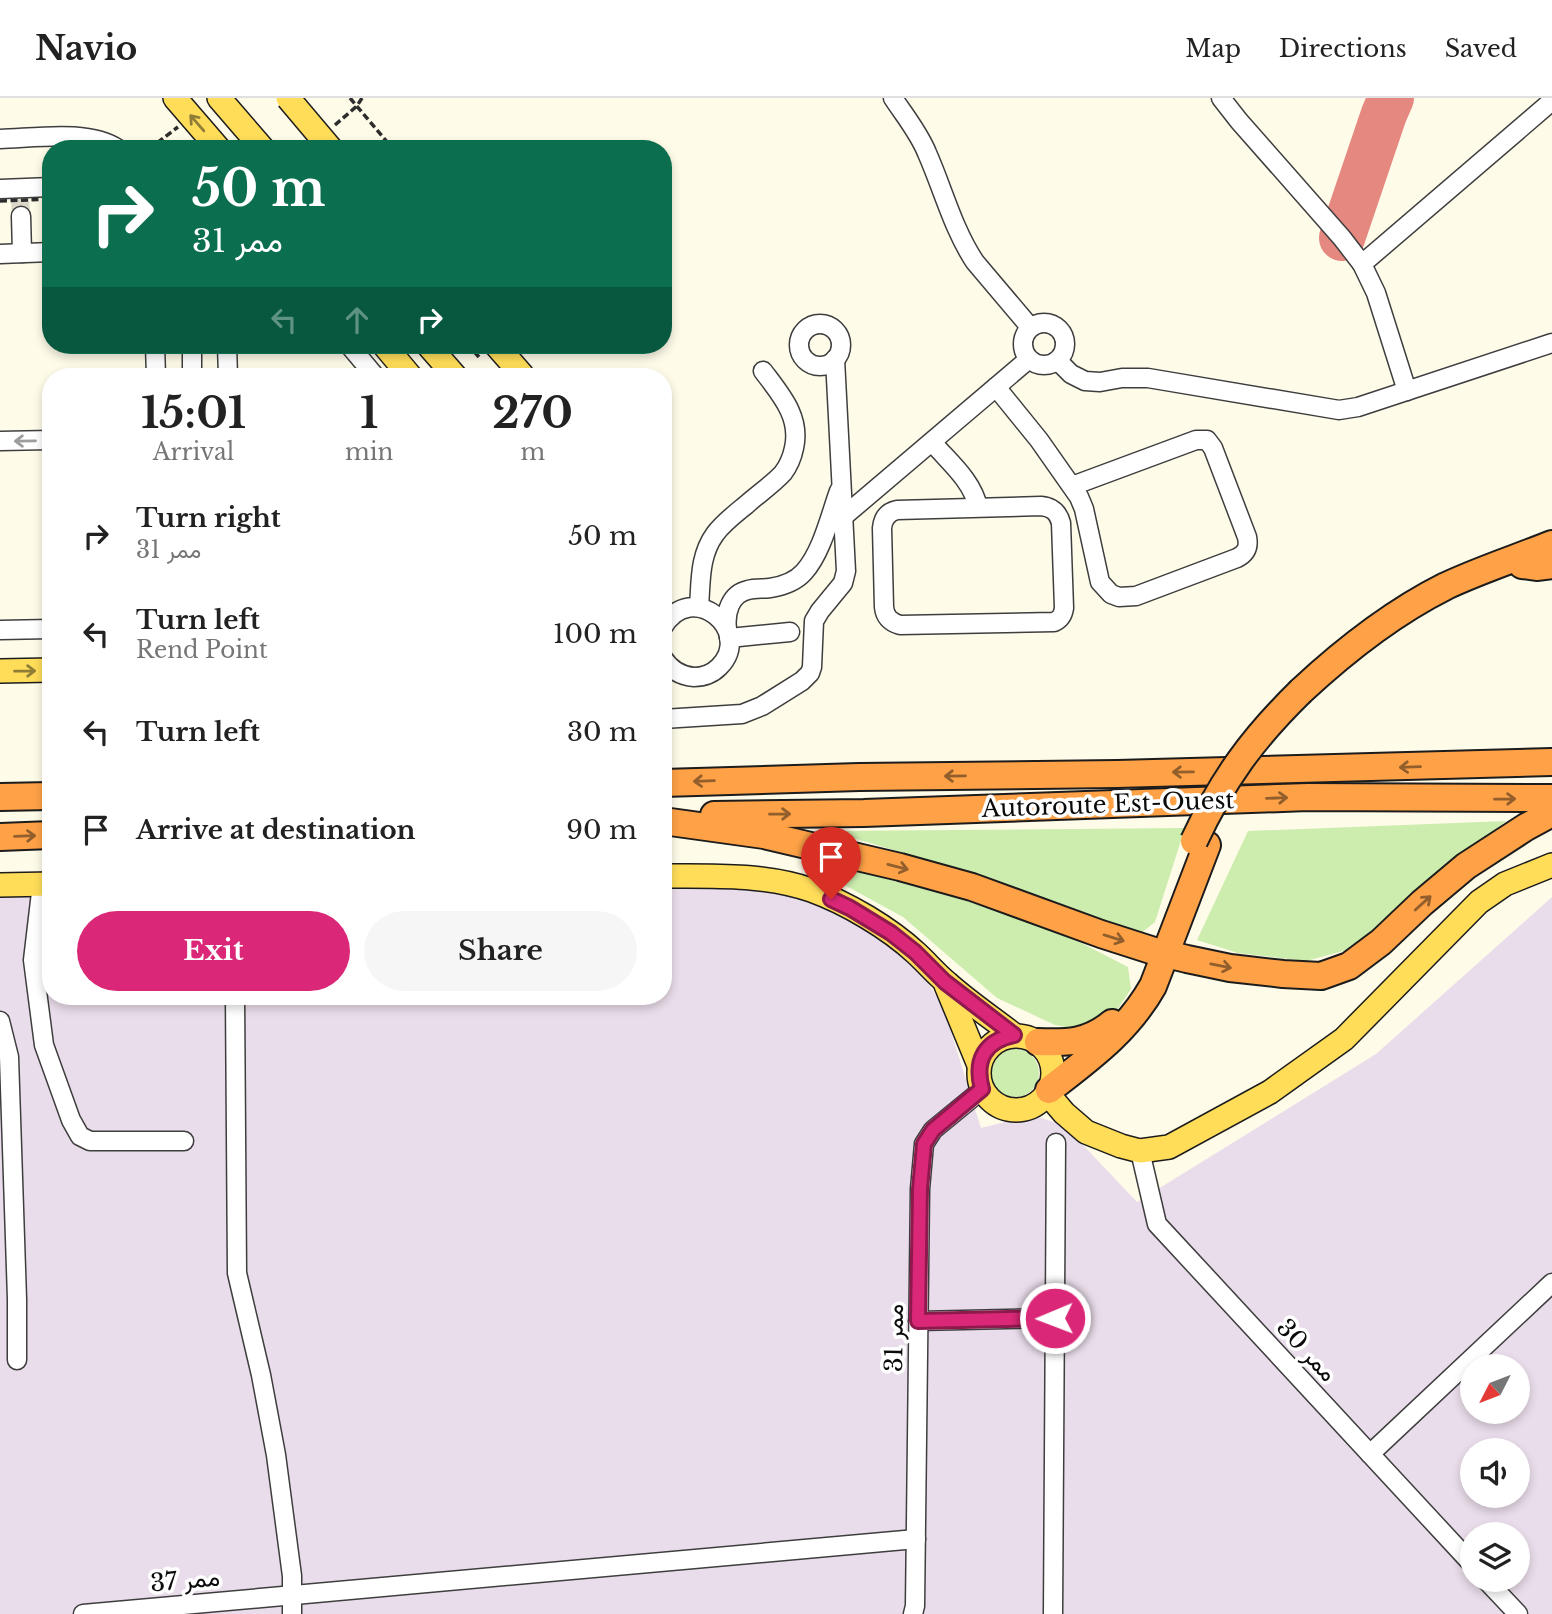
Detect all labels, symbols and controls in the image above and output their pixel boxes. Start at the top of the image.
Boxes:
text: Navio [35,28,137,69]
text: Map [1185,34,1241,63]
text: Directions [1279,34,1407,63]
text: Saved [1445,34,1517,63]
one-way arrow [189,115,205,133]
text: 50 m [192,158,325,219]
icon: right [77,168,168,259]
text: ممر 31 [192,221,283,261]
icon: left [265,301,303,339]
icon: ahead [338,301,376,339]
icon: right [411,301,449,339]
text: 15:01 [141,387,246,439]
text: 1 [360,387,378,439]
text: 270 [492,387,573,439]
one-way arrow [14,434,37,447]
text: Arrival [153,438,234,466]
text: min [345,438,393,466]
text: m [520,438,545,466]
text: Turn right [136,502,281,534]
icon: right [77,517,115,555]
text: 50 m [568,520,637,552]
text: ممر 31 [136,536,201,564]
text: Turn left [136,604,260,636]
icon: left [77,615,115,653]
text: 100 m [553,618,637,650]
text: Rend Point [136,636,268,664]
one-way arrow [14,664,37,678]
icon: left [77,713,115,751]
text: Turn left [136,716,260,748]
text: 30 m [567,716,637,748]
one-way arrow [1399,760,1422,774]
one-way arrow [1172,766,1195,779]
one-way arrow [944,769,967,782]
one-way arrow [692,775,715,788]
street label: Autoroute Est-Ouest [980,785,1235,823]
one-way arrow [1265,792,1288,805]
one-way arrow [1493,792,1516,806]
one-way arrow [769,807,792,821]
icon: arrive [77,811,115,849]
text: Arrive at destination [136,814,416,846]
text: 90 m [566,814,637,846]
pin [801,827,861,899]
one-way arrow [14,830,37,843]
icon: arrive [812,838,850,876]
one-way arrow [886,861,909,874]
one-way arrow [1414,895,1432,911]
button: Exit [77,911,350,991]
button: Share [364,911,637,991]
one-way arrow [1103,933,1125,945]
one-way arrow [1209,959,1232,973]
position arrow [1018,1281,1092,1355]
street label: ممر 31 [879,1304,910,1372]
street label: ممر 30 [1270,1313,1343,1388]
north arrow [1460,1354,1530,1424]
map controls [1460,1354,1530,1592]
button: sound [1460,1438,1530,1508]
button: layers [1460,1522,1530,1592]
street label: ممر 37 [149,1563,221,1598]

